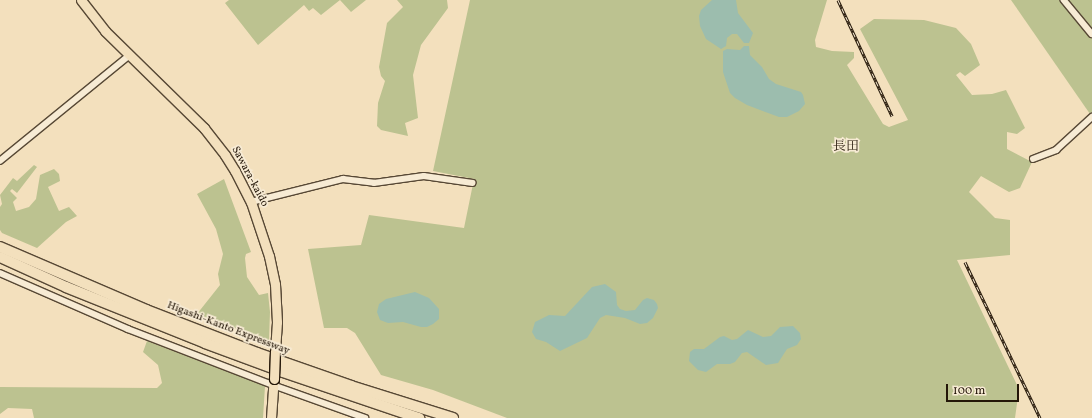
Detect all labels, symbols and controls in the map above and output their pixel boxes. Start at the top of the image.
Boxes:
district label: 長田 [833,139,859,155]
street label: Sawara-kaido [228,145,270,209]
street label: Higashi-Kanto Expressway [165,300,291,358]
scale bar [948,376,1021,402]
text: 100 m [953,383,985,399]

